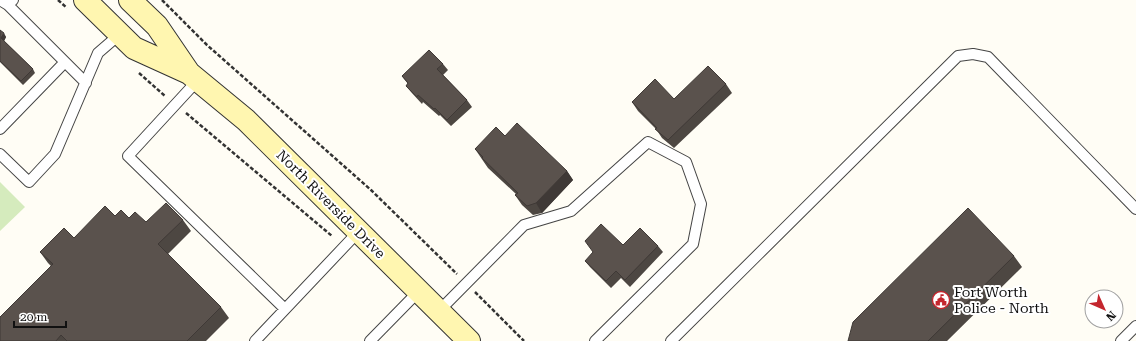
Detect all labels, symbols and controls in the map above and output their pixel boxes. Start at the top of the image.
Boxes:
street label: North Riverside Drive [273,146,389,262]
place label: Fort Worth Police - North [954,284,1049,316]
north arrow [1084,289,1124,329]
public building icon: Fort Worth Police - North [931,290,951,310]
scale bar [14,303,66,329]
text: N [1103,308,1118,324]
text: 20 m [20,310,47,324]

